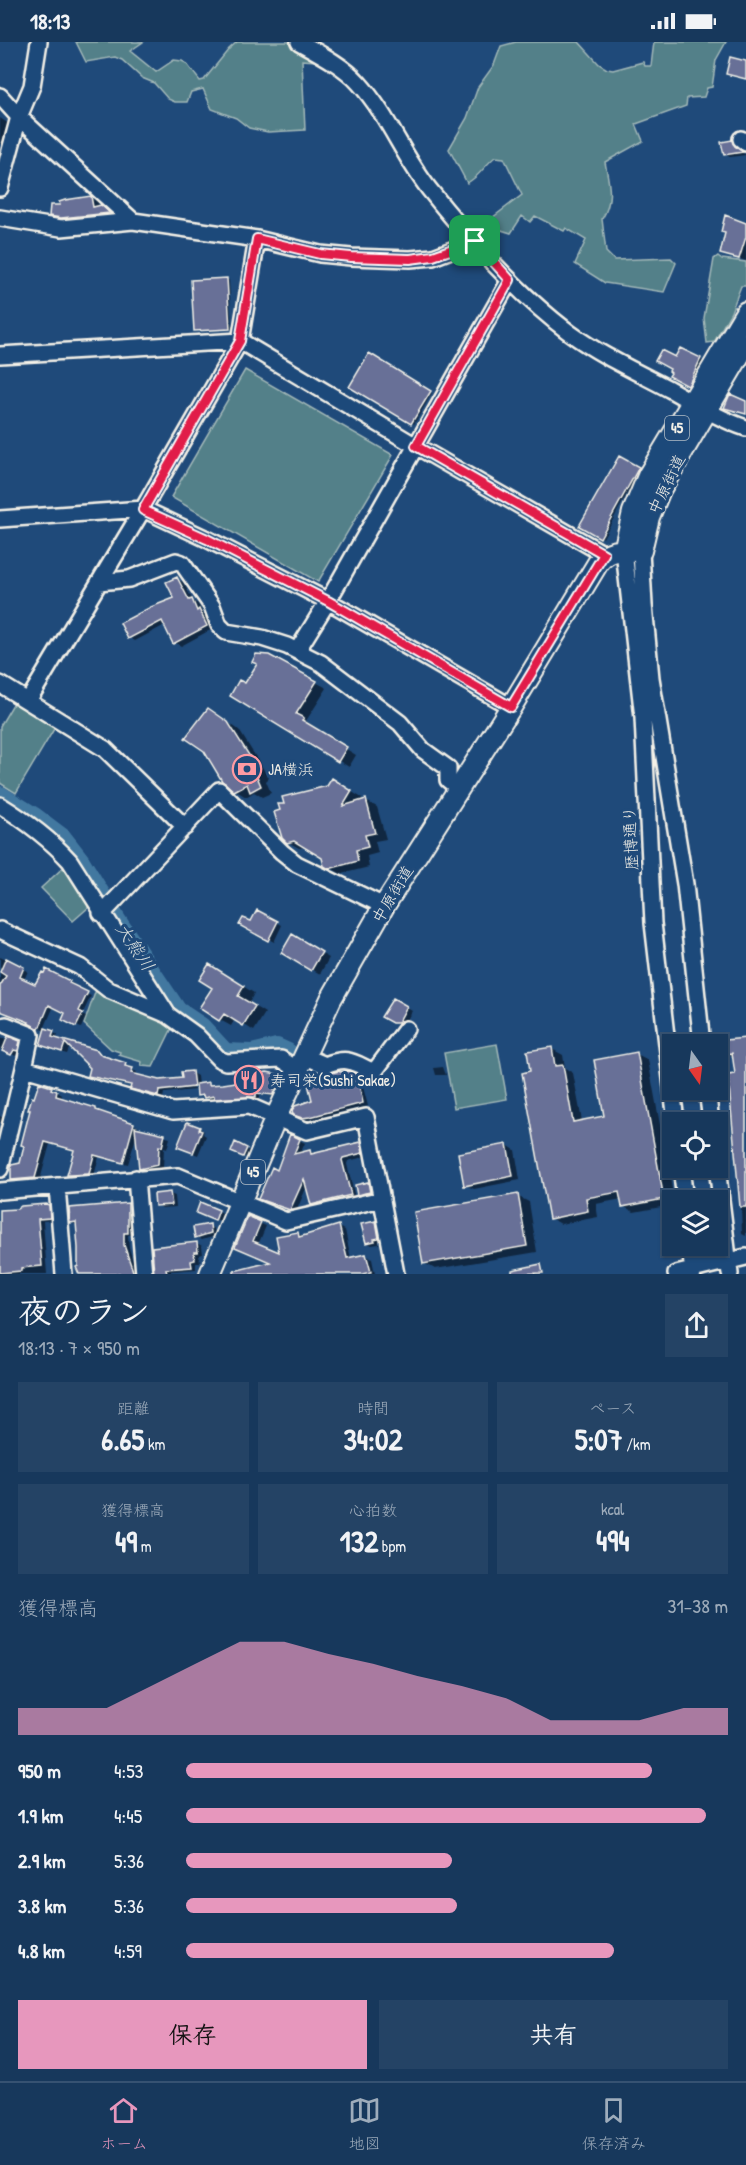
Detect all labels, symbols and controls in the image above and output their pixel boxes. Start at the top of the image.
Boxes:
text: 18:13 [30,6,70,36]
pin [449,215,500,266]
icon: arrive [458,224,491,257]
road number: 45 [665,416,689,440]
street label: 中原街道 [642,450,690,518]
bank icon: JA横浜 [231,753,263,785]
place label: JA横浜 [268,758,314,780]
street label: 歴博通り [617,805,643,871]
street label: 中原街道 [366,861,418,927]
water label: 大熊川 [110,917,161,976]
north arrow [662,1034,728,1100]
map controls [662,1034,728,1256]
restaurant icon: 寿司栄(Sushi Sakae) [233,1064,265,1096]
place label: 寿司栄(Sushi Sakae) [270,1069,396,1091]
button: locate [662,1112,728,1178]
road number: 45 [241,1160,265,1184]
button: layers [662,1190,728,1256]
text: 夜のラン [18,1289,150,1333]
button: share [665,1294,728,1357]
text: 18:13 · 7 × 950 m [18,1334,140,1361]
text: 距離 [117,1397,149,1419]
text: 時間 [357,1397,389,1419]
text: ペース [589,1397,636,1419]
text: 6.65 [101,1419,144,1459]
text: 34:02 [343,1419,403,1459]
text: 5:07 [575,1419,623,1459]
text: km [144,1433,165,1455]
text: /km [623,1433,651,1455]
text: kcal [601,1498,624,1520]
text: 獲得標高 [101,1499,165,1521]
text: 心拍数 [349,1499,397,1521]
text: 494 [596,1520,629,1560]
text: 49 [115,1521,137,1561]
text: 132 [340,1521,378,1561]
text: m [137,1535,152,1557]
text: bpm [378,1535,406,1557]
text: 31–38 m [668,1592,728,1619]
text: 獲得標高 [18,1594,98,1621]
text: 950 m [18,1757,61,1784]
text: 4:53 [114,1757,144,1784]
text: 1.9 km [18,1802,63,1829]
text: 4:45 [114,1802,142,1829]
text: 2.9 km [18,1847,65,1874]
text: 5:36 [114,1847,144,1874]
text: 3.8 km [18,1892,66,1919]
text: 5:36 [114,1892,144,1919]
text: 4.8 km [18,1937,65,1964]
text: 4:59 [114,1937,142,1964]
button: 保存 [18,2000,367,2069]
button: 共有 [379,2000,728,2069]
tab: ホーム [100,2094,148,2154]
tab: 地図 [348,2094,381,2154]
tab: 保存済み [582,2094,646,2154]

